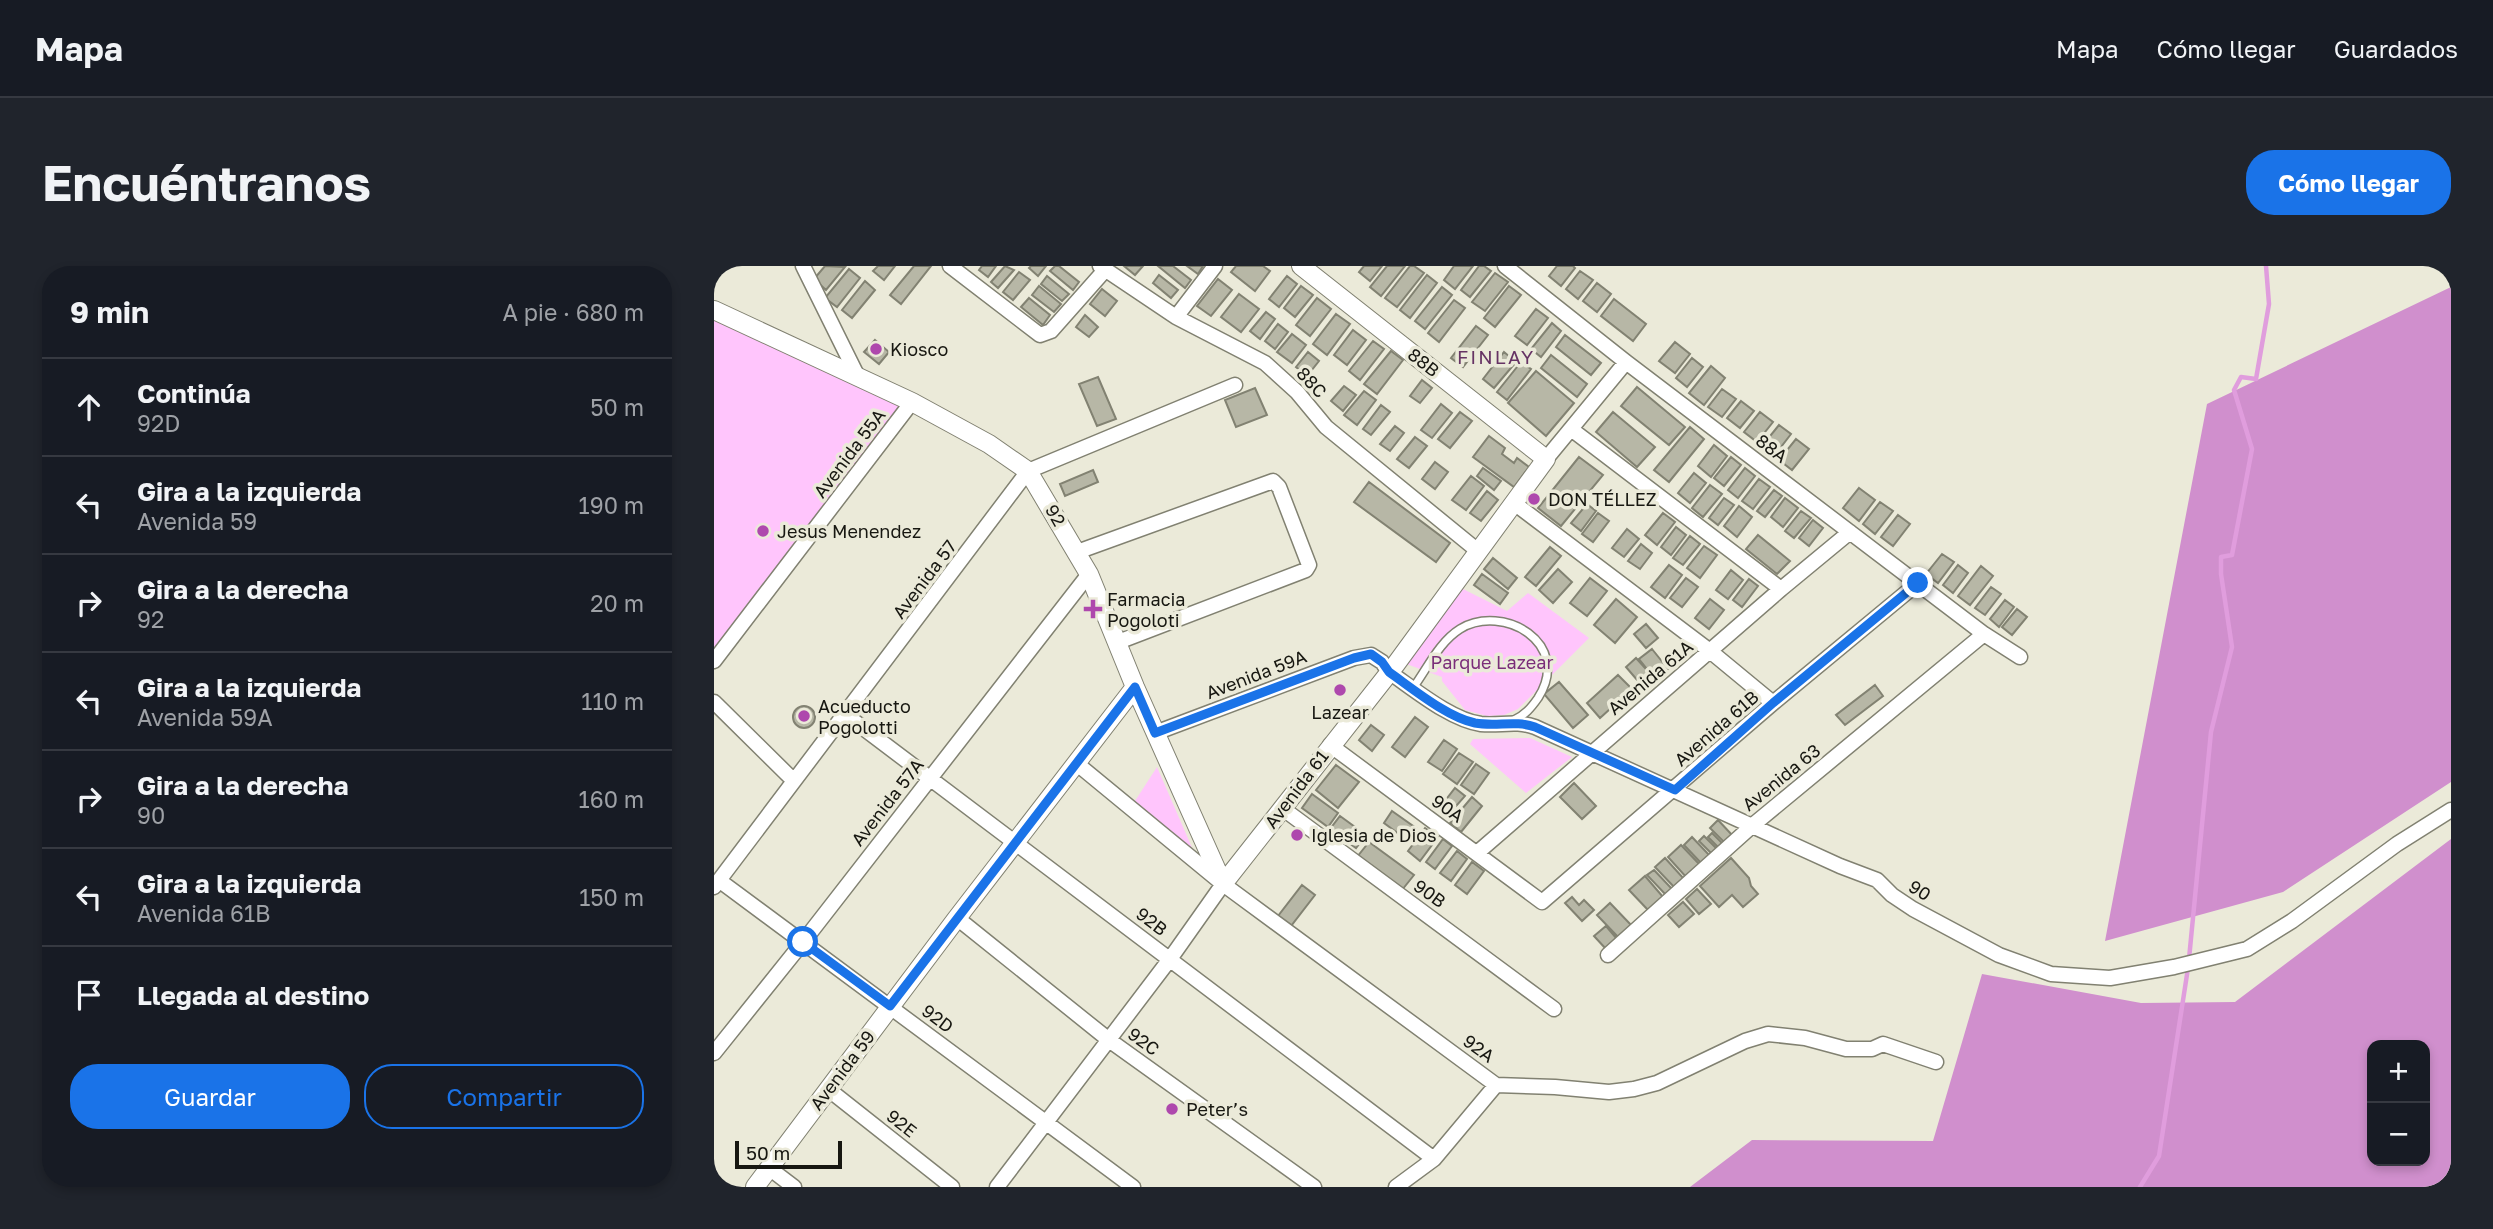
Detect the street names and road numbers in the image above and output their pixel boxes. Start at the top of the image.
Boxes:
street label: 88B [1404,343,1444,381]
street label: 88C [1292,362,1332,402]
street label: Avenida 55A [808,404,890,502]
street label: 88A [1752,429,1792,467]
street label: 92 [1041,500,1071,530]
street label: Avenida 57 [887,535,961,623]
street label: Avenida 61A [1603,635,1697,719]
street label: Avenida 59A [1202,645,1310,703]
street label: Avenida 61B [1669,685,1763,771]
street label: Avenida 63 [1737,739,1825,815]
street label: Avenida 61 [1259,745,1333,833]
street label: Avenida 57A [846,754,928,850]
street label: 90A [1428,789,1468,827]
street label: 90B [1410,874,1450,912]
street label: 90 [1905,875,1935,905]
street label: 92B [1132,902,1172,940]
street label: 92D [918,999,958,1037]
street label: 92C [1124,1022,1164,1060]
street label: Avenida 59 [805,1026,879,1114]
street label: 92A [1459,1029,1499,1067]
street label: 92E [882,1104,922,1142]

